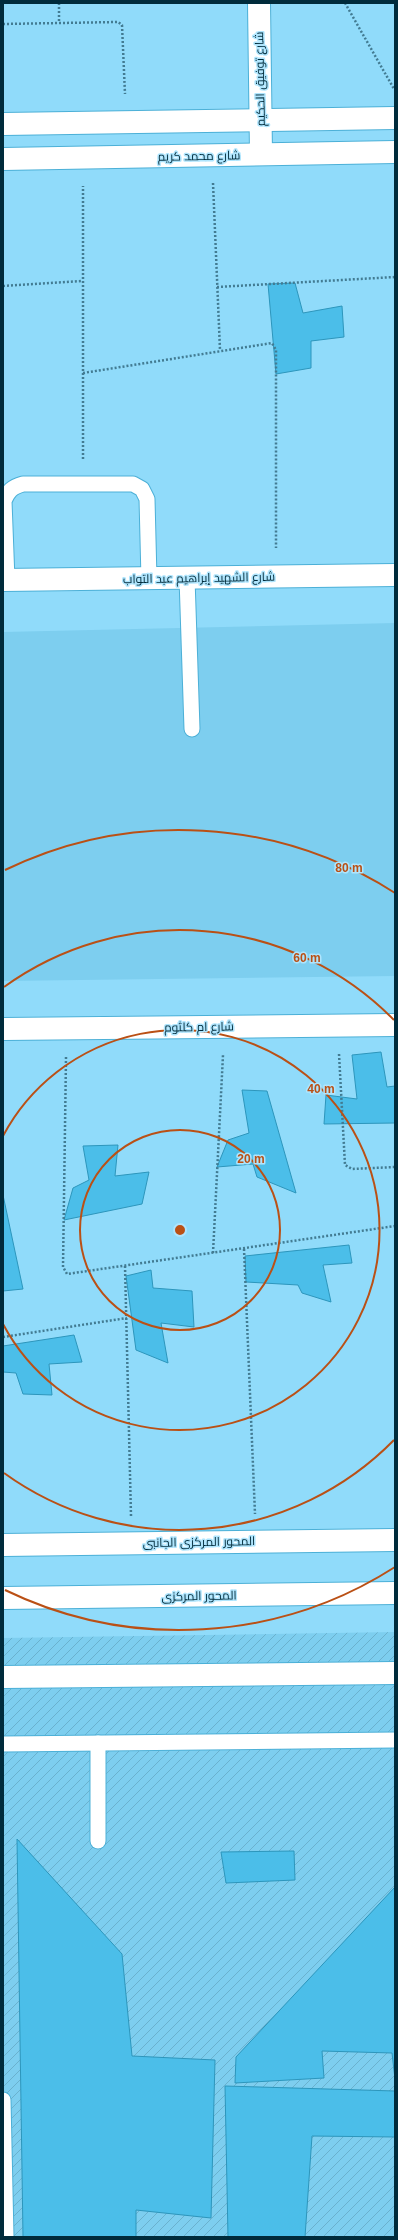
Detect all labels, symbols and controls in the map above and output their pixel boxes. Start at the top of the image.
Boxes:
street label: شارع توفيق الحكيم [252,31,269,126]
street label: شارع محمد كريم [158,148,240,165]
street label: شارع الشهيد إبراهيم عبد التواب [123,570,275,587]
text: 80 m [335,861,363,875]
text: 60 m [293,951,321,965]
street label: شارع ام كلثوم [164,1019,234,1036]
text: 40 m [307,1082,335,1096]
text: 20 m [237,1152,265,1166]
centre of rings [173,1223,187,1237]
street label: المحور المركزى الجانبى [143,1534,255,1550]
street label: المحور المركزى [161,1588,237,1604]

